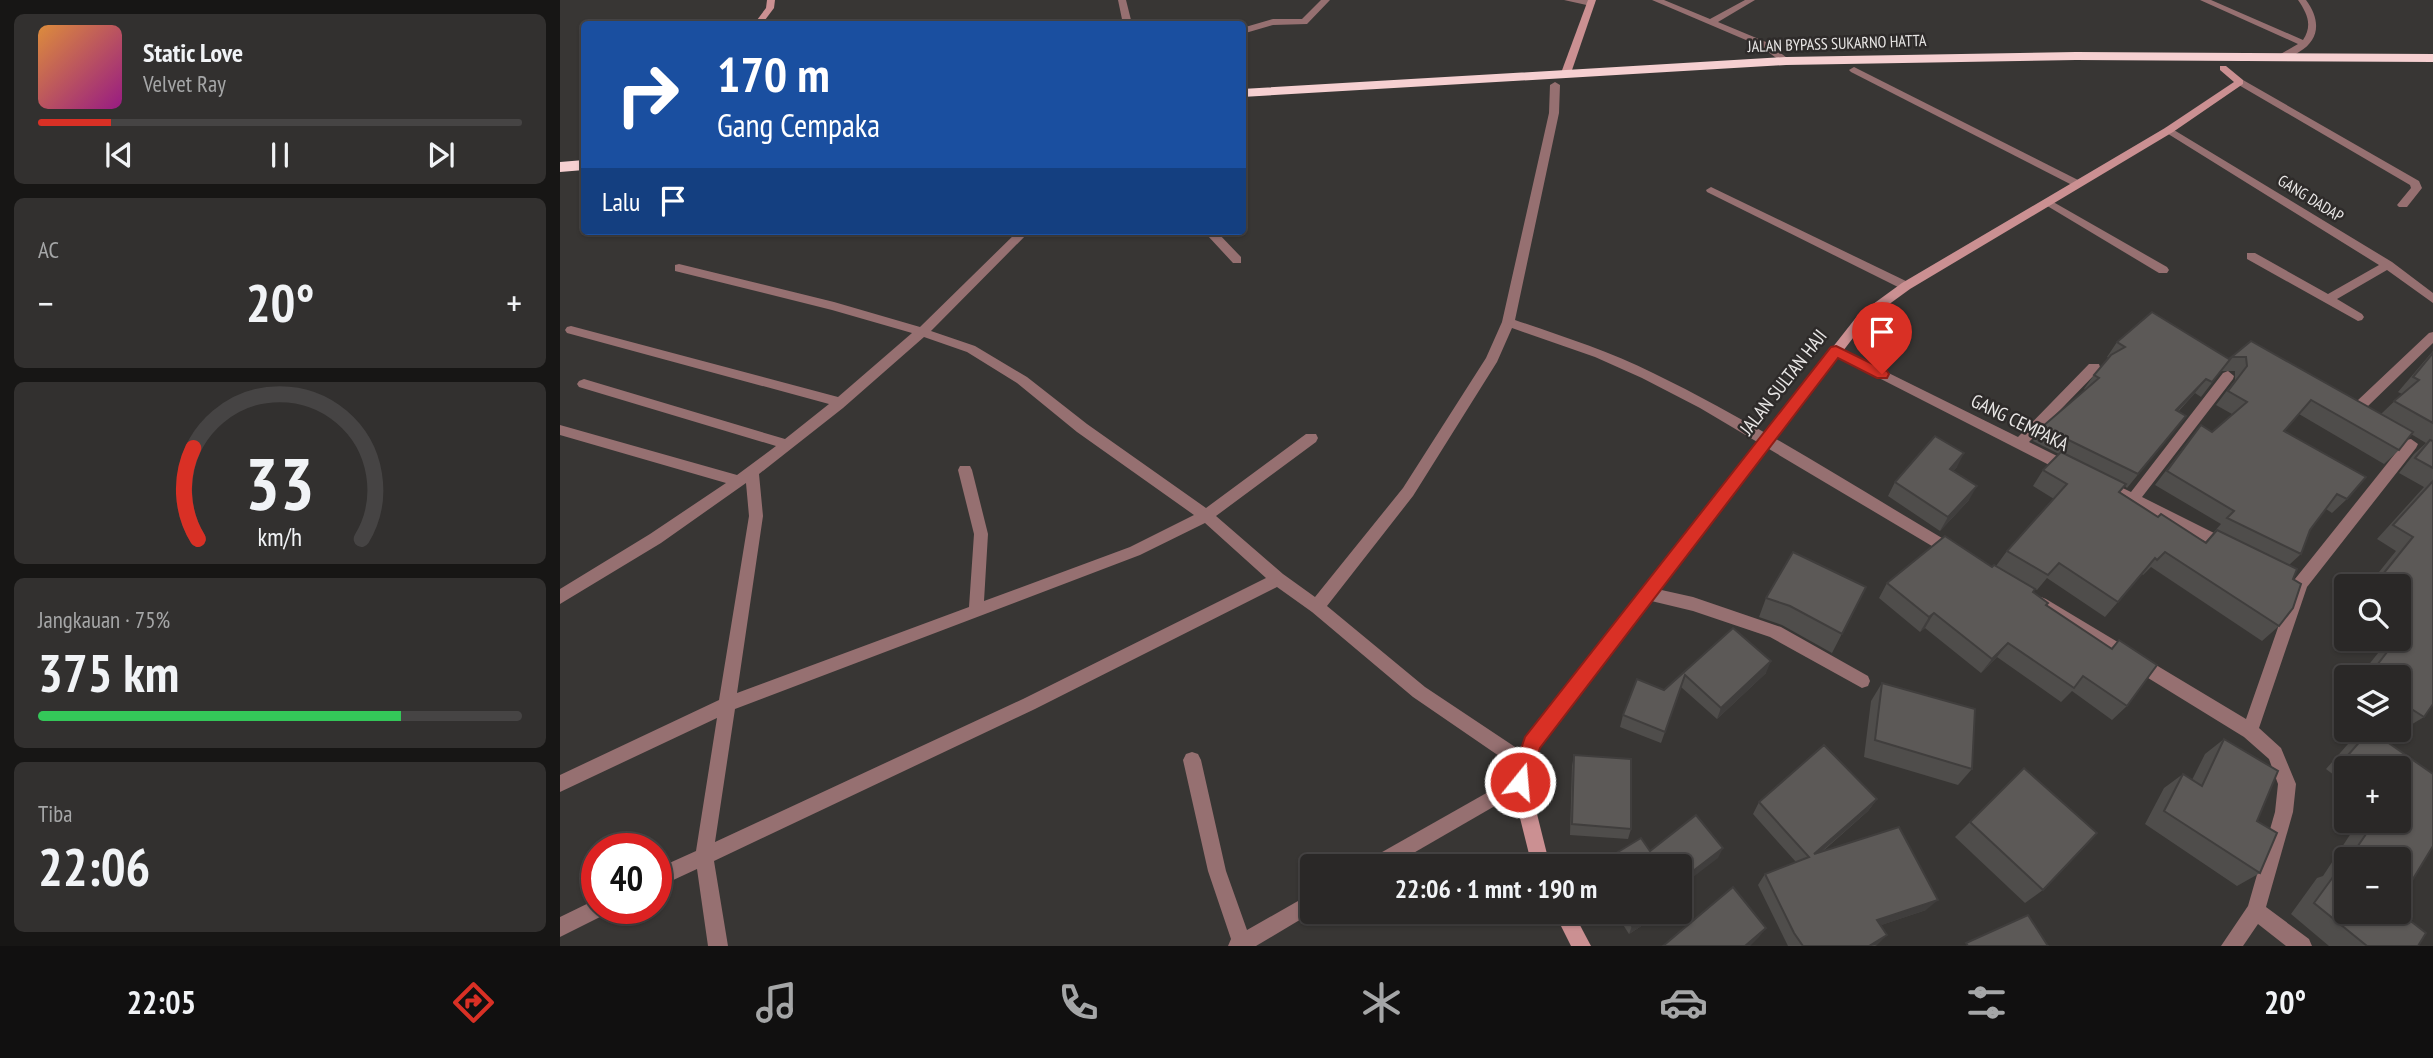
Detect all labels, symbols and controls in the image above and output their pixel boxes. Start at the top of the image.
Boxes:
street label: JALAN BYPASS SUKARNO HATTA [1746,30,1927,56]
text: Static Love [143,36,243,69]
text: 170 m [717,42,830,106]
icon: right [602,49,693,140]
text: Velvet Ray [143,69,226,98]
text: Gang Cempaka [717,104,880,146]
icon: previous [100,136,138,174]
icon: pause [261,136,299,174]
icon: next [422,136,460,174]
street label: GANG DADAP [2274,170,2348,226]
icon: arrive [654,182,692,220]
text: Lalu [602,185,640,218]
text: AC [38,235,59,264]
text: 20° [246,269,314,336]
text: − [38,278,54,327]
text: + [506,278,522,327]
pin [1852,302,1912,374]
icon: arrive [1863,313,1901,351]
street label: JALAN SULTAN HAJI [1734,324,1832,440]
street label: GANG CEMPAKA [1967,388,2073,456]
text: 33 [245,435,315,529]
text: km/h [258,521,302,553]
map controls [2334,574,2411,924]
button: search [2334,574,2411,651]
text: Jangkauan · 75% [38,605,170,634]
text: 375 km [38,639,179,706]
button: layers [2334,665,2411,742]
position arrow [1483,745,1557,819]
button: + [2334,756,2411,833]
text: Tiba [38,799,72,828]
text: 22:06 [38,833,150,900]
speed limit sign: 40 [581,833,672,924]
button: − [2334,847,2411,924]
text: 22:06 · 1 mnt · 190 m [1395,872,1597,905]
icon: directions [449,978,498,1027]
icon: music [752,978,801,1027]
icon: phone [1054,978,1103,1027]
icon: climate [1357,978,1406,1027]
icon: car [1659,978,1708,1027]
icon: filters [1962,978,2011,1027]
text: 22:05 [127,981,196,1023]
text: 20° [2264,981,2306,1023]

